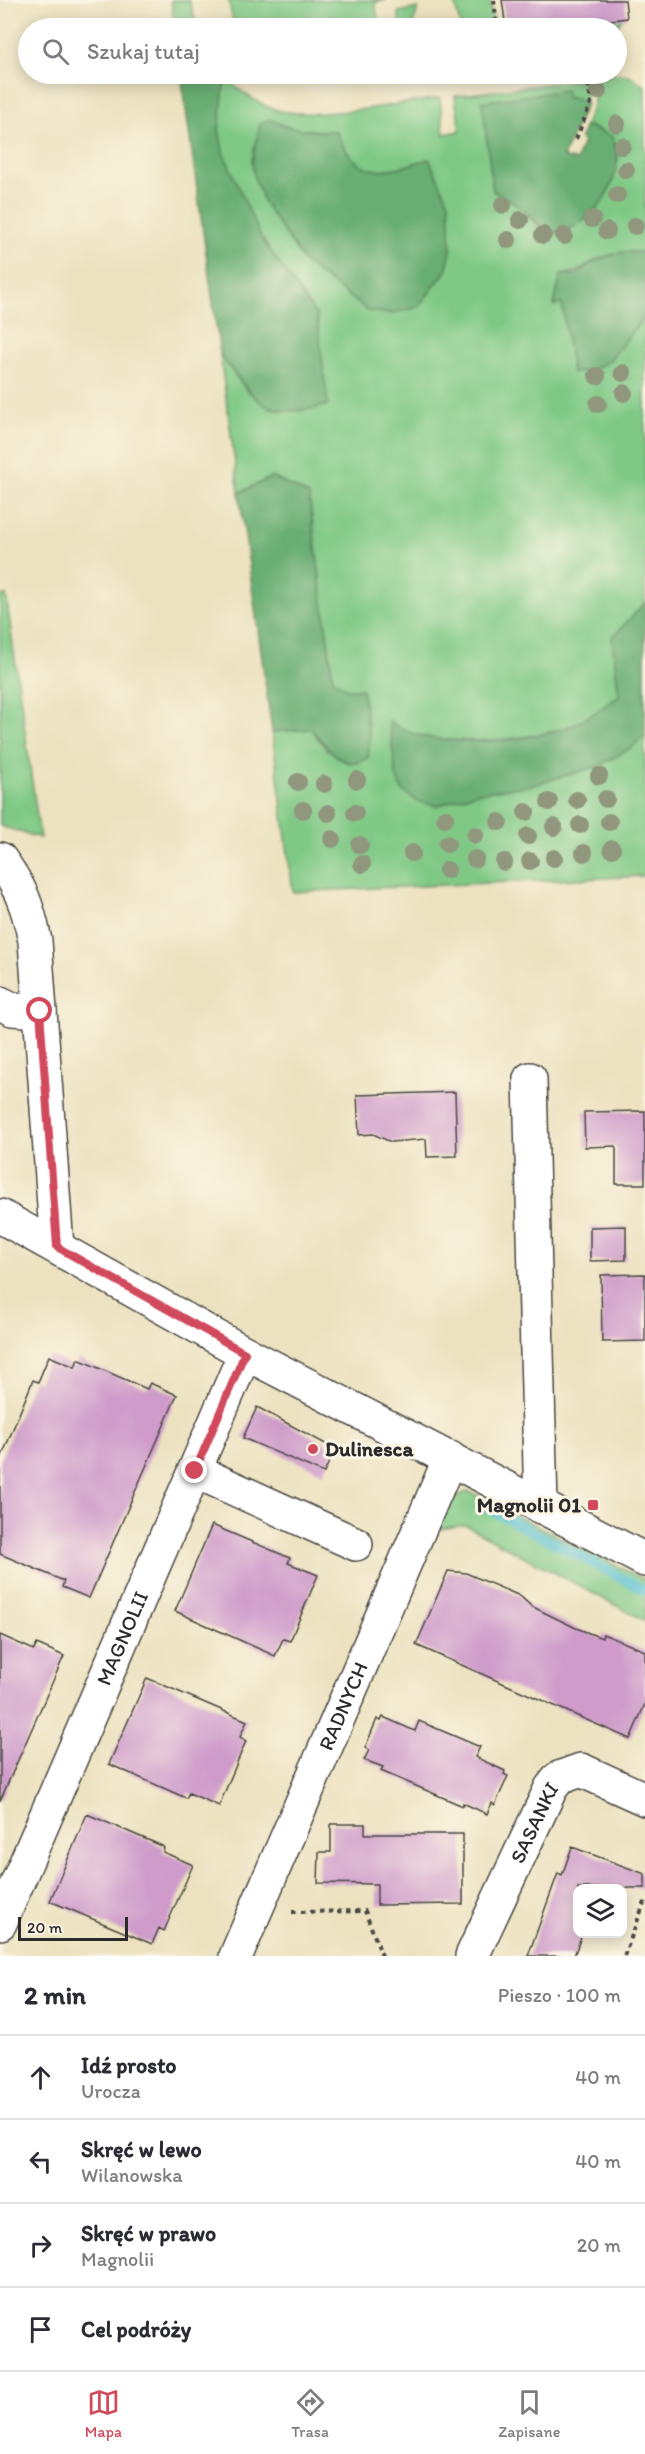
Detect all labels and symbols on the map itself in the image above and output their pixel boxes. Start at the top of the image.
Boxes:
route start [26,997,52,1023]
place label: Dulinesca [325,1436,414,1461]
marker: Dulinesca [306,1442,320,1456]
route end [181,1457,207,1483]
place label: Magnolii 01 [477,1492,581,1518]
marker: Magnolii 01 [586,1498,600,1512]
street label: MAGNOLII [91,1587,153,1689]
street label: RADNYCH [313,1658,373,1754]
street label: SASANKI [504,1776,563,1867]
scale bar [18,1914,128,1942]

